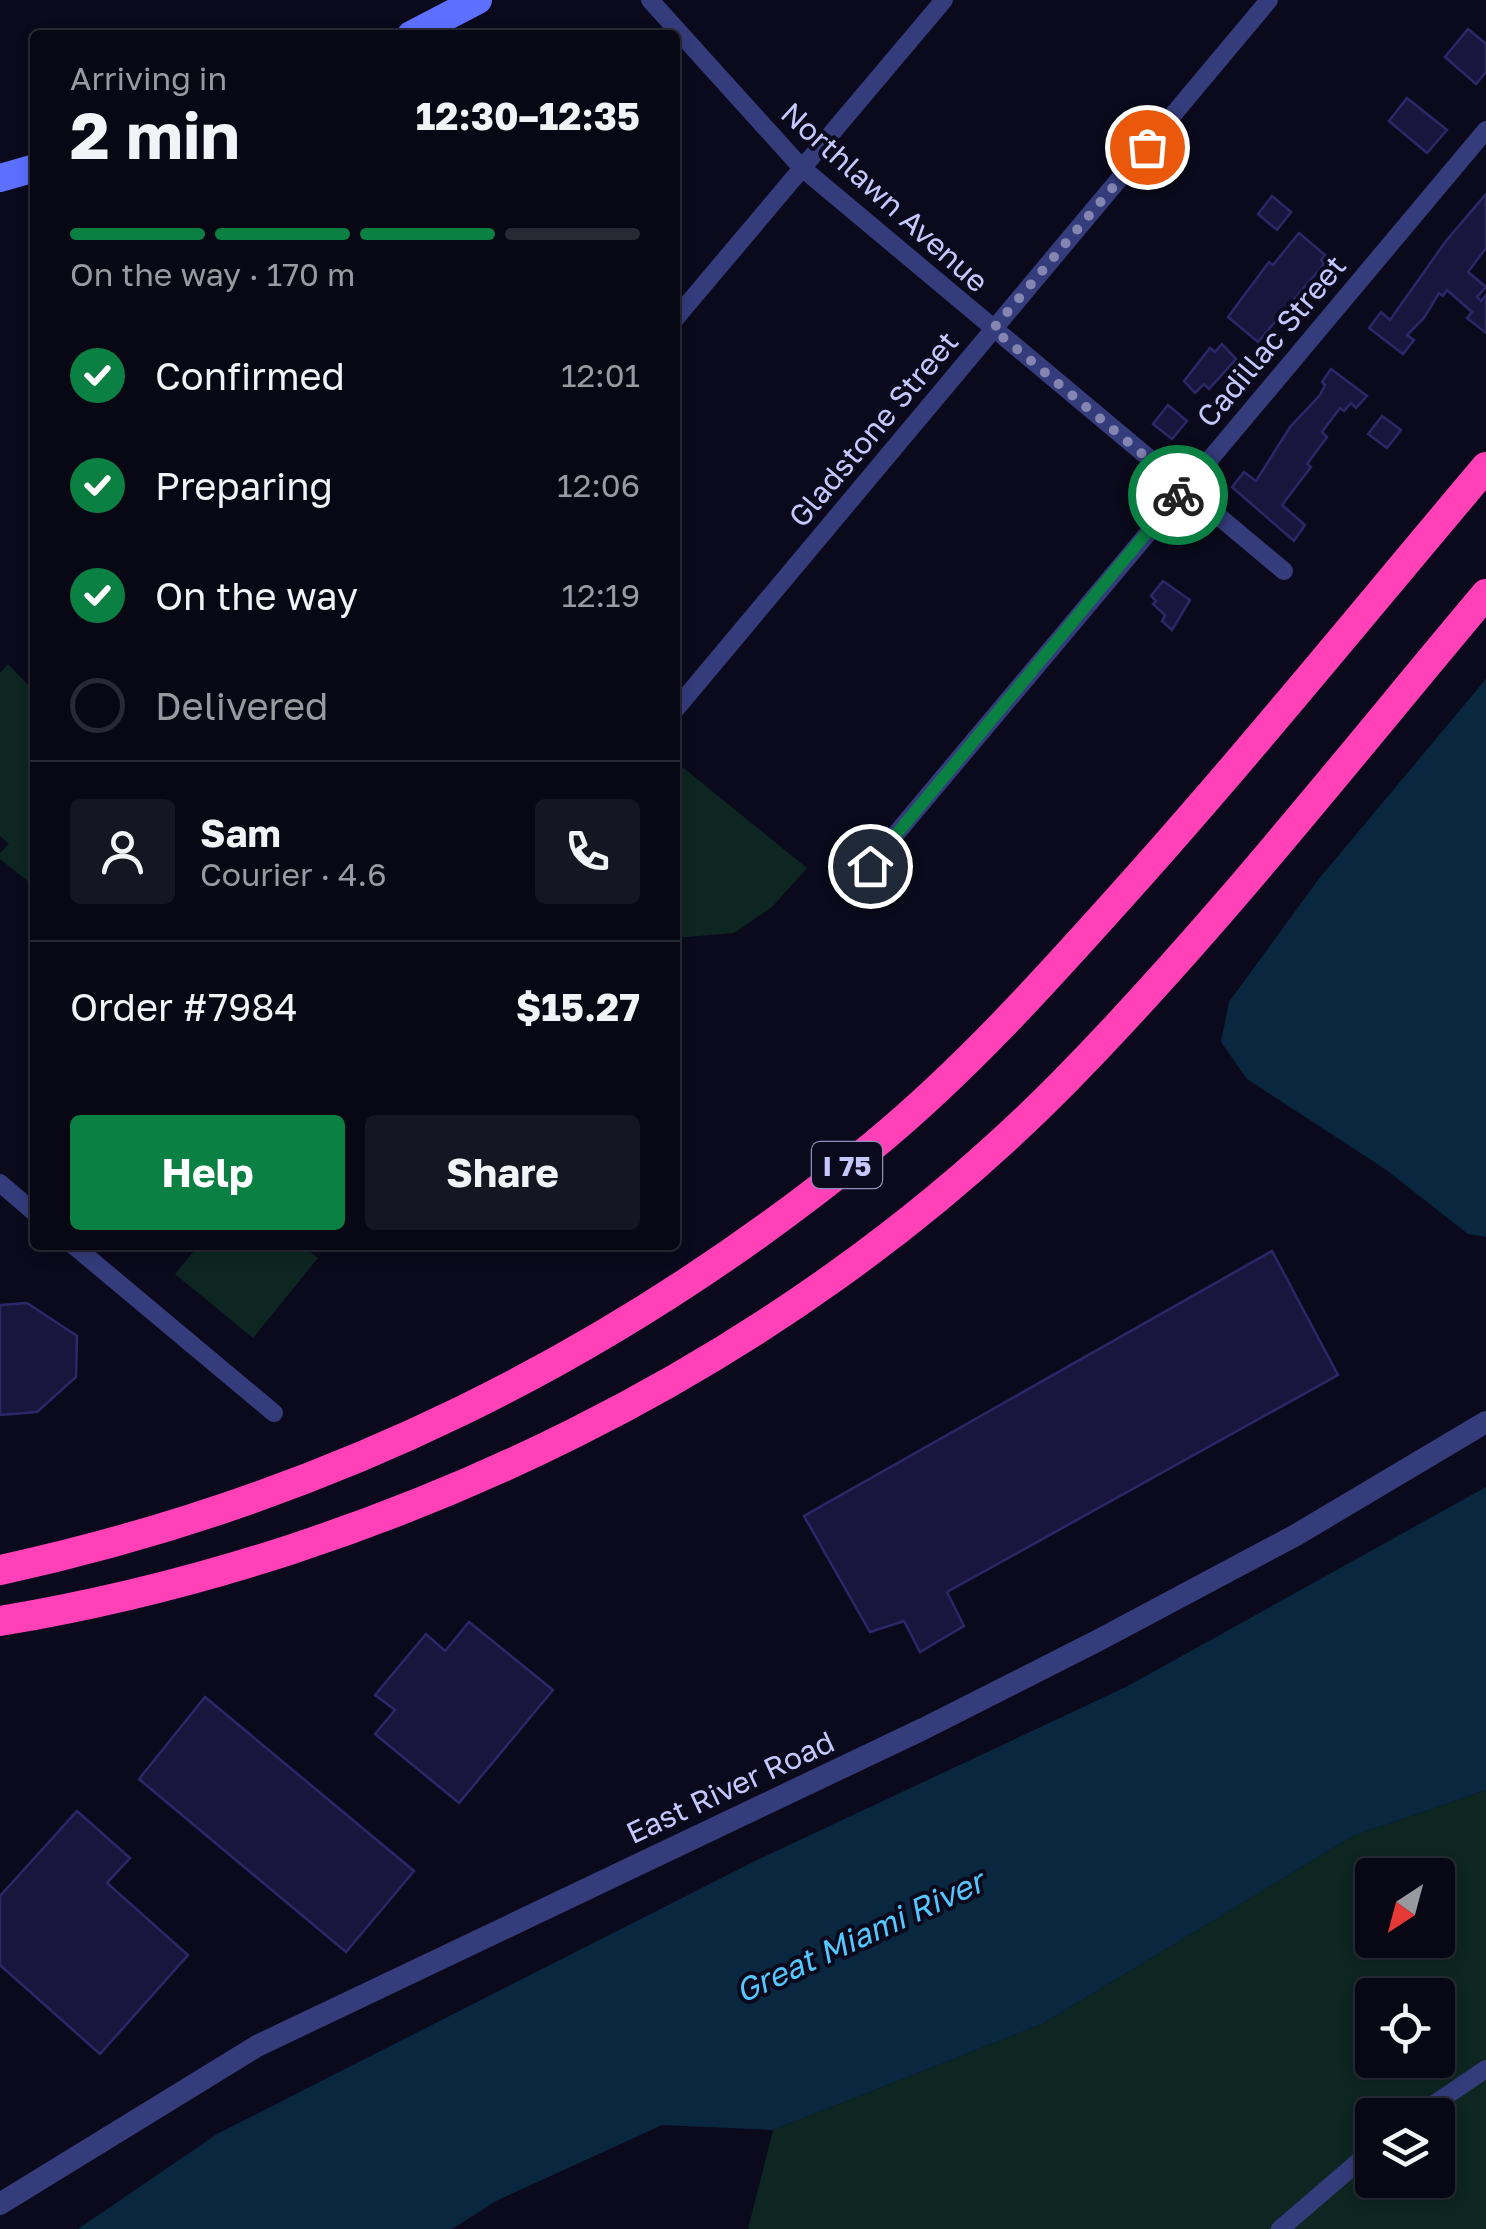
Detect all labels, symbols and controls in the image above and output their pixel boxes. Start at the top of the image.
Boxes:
text: Arriving in [70,59,227,97]
text: 12:30–12:35 [416,93,640,138]
text: 2 min [70,95,240,173]
street label: Northlawn Avenue [774,95,996,299]
pin [1105,105,1190,190]
icon: bag [1120,120,1175,175]
street label: Cadillac Street [1189,248,1353,434]
text: On the way · 170 m [70,255,355,293]
street label: Gladstone Street [781,324,965,534]
icon: check [70,348,125,403]
text: Confirmed [155,353,345,398]
text: 12:01 [561,356,640,394]
courier [1128,445,1228,545]
icon: check [70,458,125,513]
text: Preparing [155,463,333,508]
text: 12:06 [557,466,640,504]
icon: bike [1151,468,1206,523]
icon: check [70,568,125,623]
text: On the way [155,573,358,618]
text: 12:19 [561,576,640,614]
text: Delivered [155,683,328,728]
button: person [70,799,175,904]
button: phone [535,799,640,904]
text: Sam [200,810,281,855]
pin [828,824,913,909]
icon: home [843,839,898,894]
text: Courier · 4.6 [200,855,387,893]
text: Order #7984 [70,984,298,1029]
text: $15.27 [516,984,640,1029]
button: Help [70,1115,345,1230]
button: Share [365,1115,640,1230]
road number: I 75 [812,1142,882,1188]
street label: East River Road [620,1723,840,1851]
north arrow [1355,1858,1455,1958]
map controls [1355,1858,1455,2198]
water label: Great Miami River [729,1860,993,2010]
button: locate [1355,1978,1455,2078]
button: layers [1355,2098,1455,2198]

